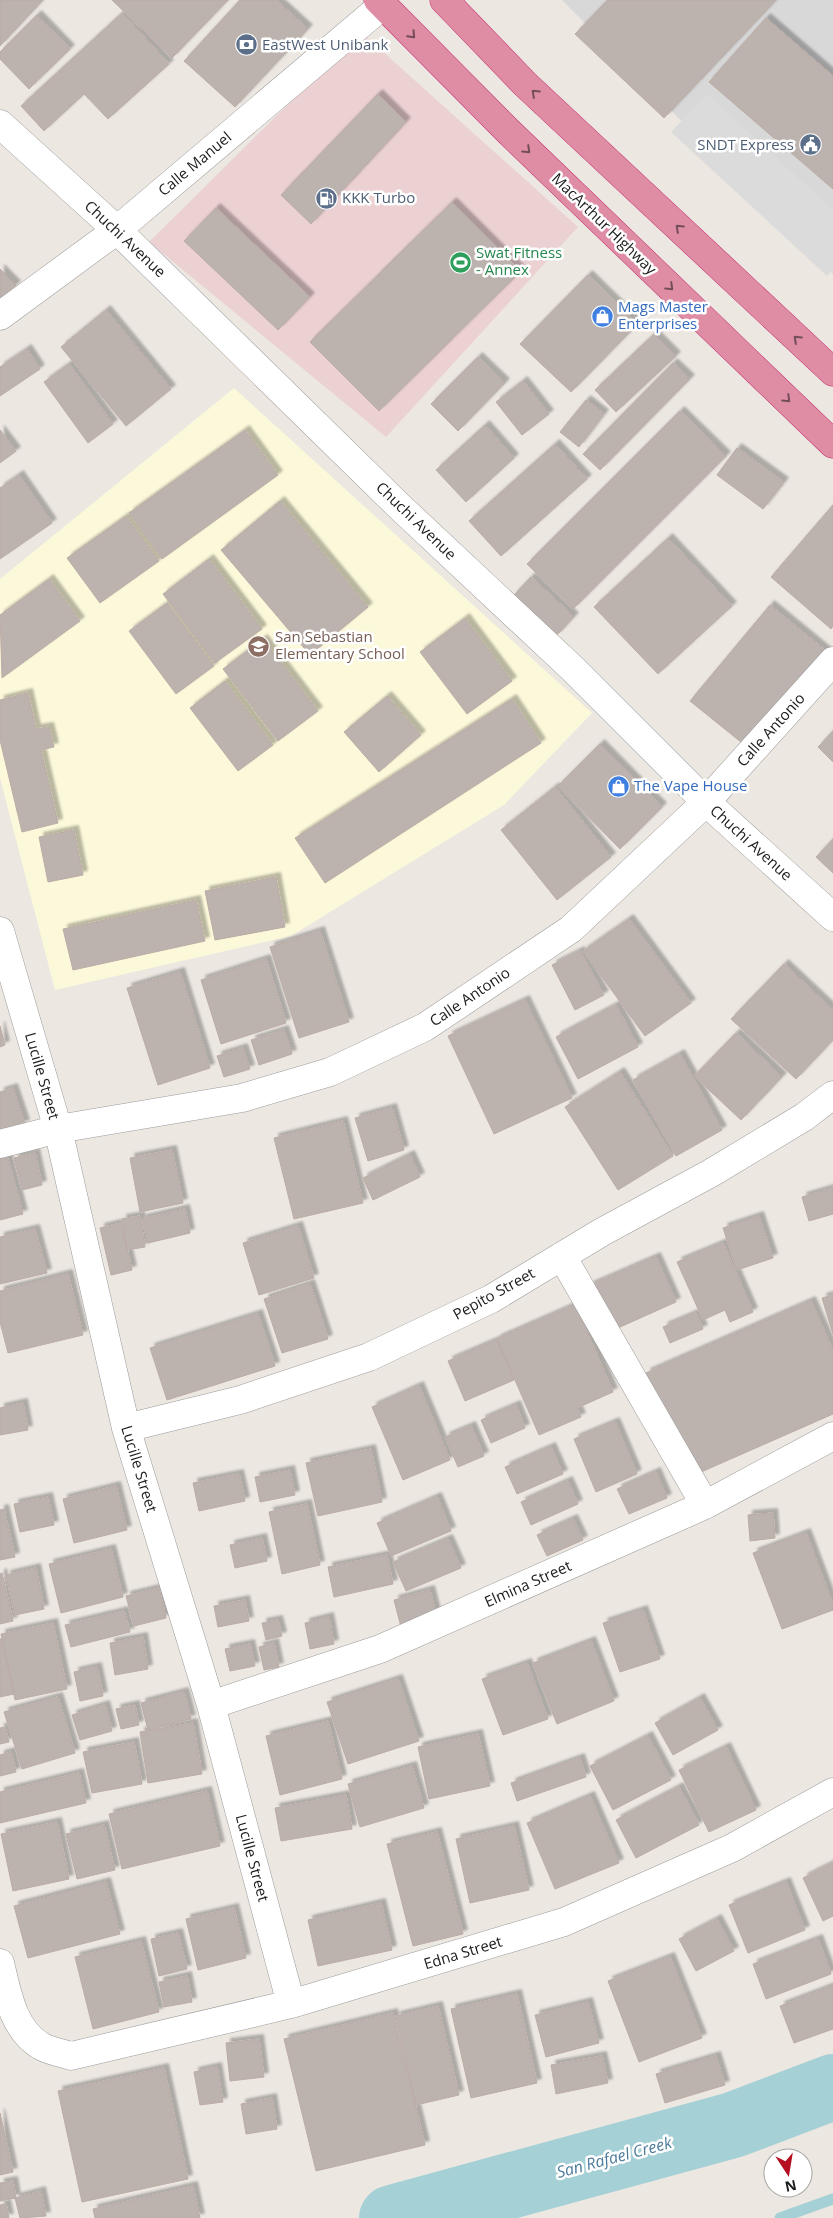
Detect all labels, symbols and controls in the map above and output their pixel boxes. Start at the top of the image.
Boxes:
one-way arrow [406,29,415,38]
bank icon: EastWest Unibank [234,33,258,57]
place label: EastWest Unibank [262,34,388,54]
one-way arrow [532,90,541,99]
street label: Calle Manuel [153,127,235,200]
public building icon: SNDT Express [798,133,822,157]
place label: SNDT Express [697,134,794,154]
one-way arrow [522,144,531,153]
street label: MacArthur Highway [548,168,662,279]
fuel station icon: KKK Turbo [314,186,338,210]
place label: KKK Turbo [342,187,415,207]
street label: Chuchi Avenue [81,195,171,281]
one-way arrow [676,225,685,234]
place label: Swat Fitness - Annex [476,242,562,279]
sports icon: Swat Fitness - Annex [448,250,472,274]
one-way arrow [664,281,673,290]
place label: Mags Master Enterprises [618,296,708,333]
shop icon: Mags Master Enterprises [590,304,614,328]
one-way arrow [794,336,803,345]
one-way arrow [781,393,790,402]
street label: Chuchi Avenue [372,477,461,564]
place label: San Sebastian Elementary School [275,626,405,663]
school or university icon: San Sebastian Elementary School [247,634,271,658]
street label: Calle Antonio [732,688,809,770]
shop icon: The Vape House [606,774,630,798]
place label: The Vape House [634,775,747,795]
street label: Chuchi Avenue [706,800,797,885]
street label: Calle Antonio [425,962,513,1030]
street label: Lucille Street [21,1030,65,1122]
street label: Pepito Street [449,1262,538,1324]
street label: Lucille Street [117,1423,163,1515]
street label: Elmina Street [481,1555,574,1611]
street label: Lucille Street [232,1812,274,1904]
street label: Edna Street [421,1931,504,1973]
water label: San Rafael Creek [554,2131,675,2183]
north arrow [763,2148,813,2198]
text: N [783,2176,798,2197]

